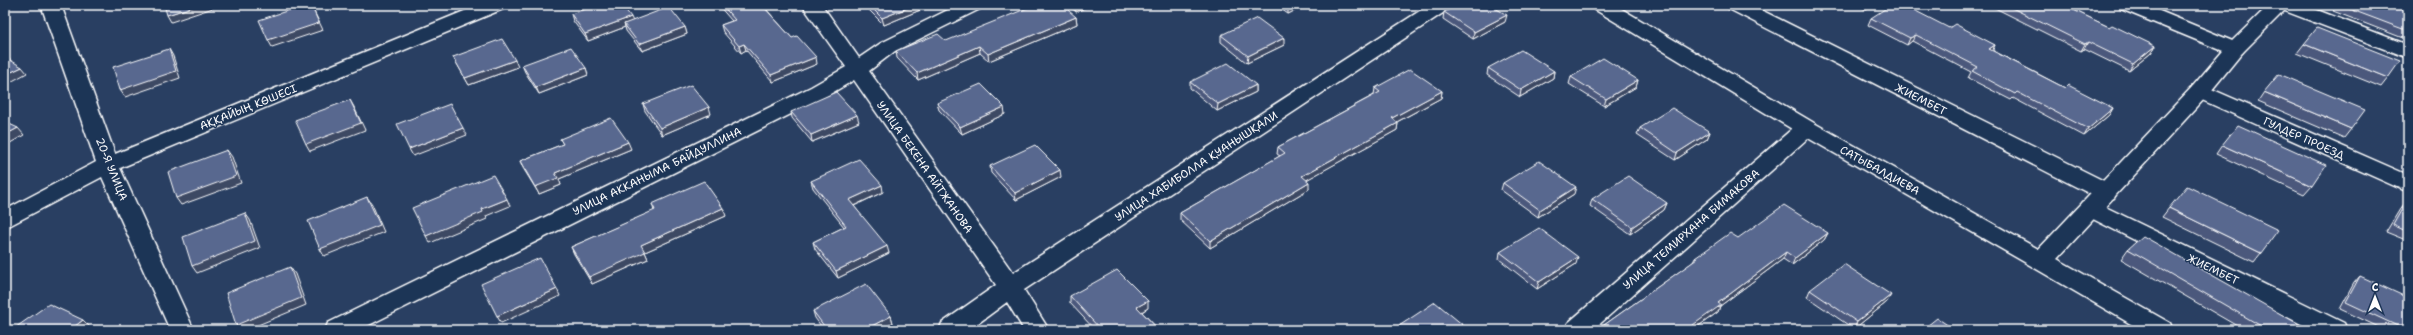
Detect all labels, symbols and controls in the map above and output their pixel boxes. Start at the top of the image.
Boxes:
street label: АҚҚАЙЫҢ КӨШЕСІ [197,80,299,134]
street label: ЖИЕМБЕТ [1893,80,1949,119]
street label: УЛИЦА БЕКЕНА АЙТЖАНОВА [873,98,977,236]
street label: УЛИЦА ХАБИБОЛЛА ҚУАНЫШҚАЛИ [1112,108,1281,225]
street label: ГУЛДЕР ПРОЕЗД [2261,114,2347,163]
street label: УЛИЦА АККАНЫМА БАЙДУЛЛИНА [570,123,744,219]
street label: 20-Я УЛИЦА [92,135,131,203]
street label: САТЫБАЛДИЕВА [1837,142,1922,199]
street label: УЛИЦА ТЕМИРХАНА БИМАКОВА [1620,166,1763,293]
street label: ЖИЕМБЕТ [2184,250,2241,289]
north arrow [2355,277,2395,317]
text: С [2372,280,2379,295]

